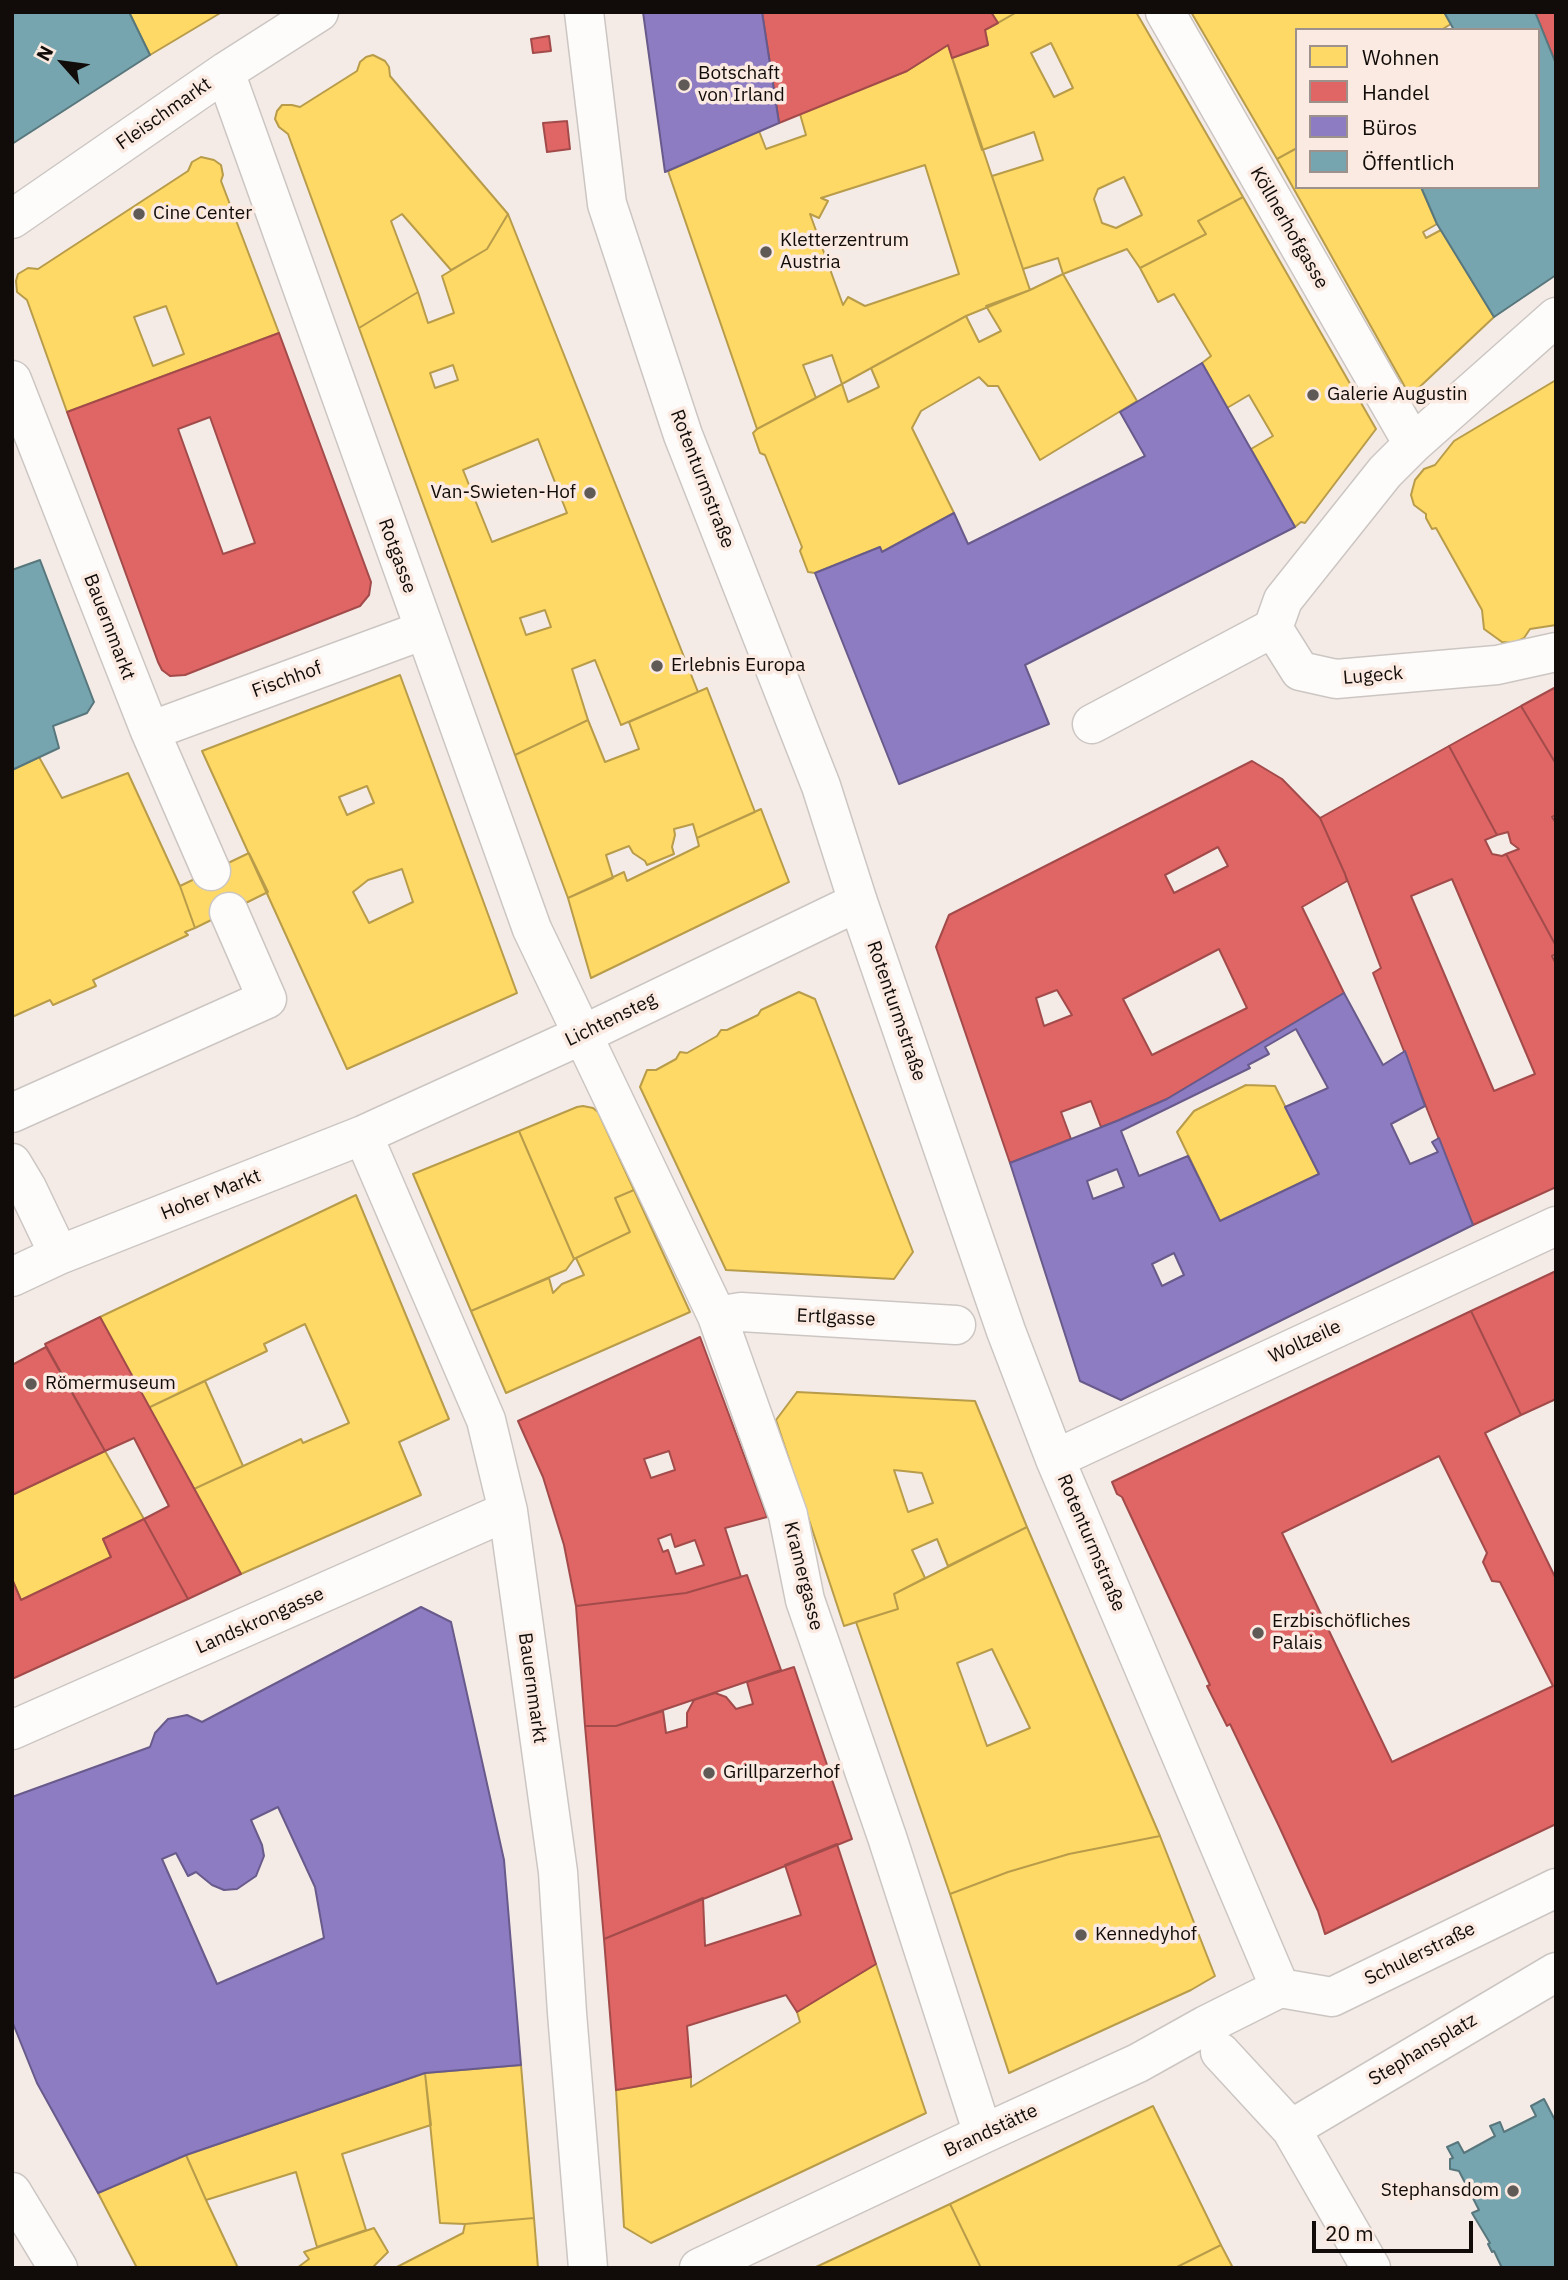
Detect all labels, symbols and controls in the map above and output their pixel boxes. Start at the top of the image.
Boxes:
north arrow [28,28,98,98]
legend [1295,28,1540,189]
text: N [31,41,58,65]
text: Wohnen [1362,43,1439,71]
place label: Botschaft von Irland [698,63,785,107]
street label: Fleischmarkt [112,73,216,155]
marker: Botschaft von Irland [676,77,692,93]
text: Handel [1362,78,1429,106]
text: Büros [1362,113,1417,141]
text: Öffentlich [1362,148,1455,176]
street label: Köllnerhofgasse [1245,163,1333,293]
place label: Cine Center [153,203,252,225]
marker: Cine Center [131,206,147,222]
place label: Kletterzentrum Austria [780,230,909,274]
marker: Kletterzentrum Austria [758,244,774,260]
place label: Galerie Augustin [1327,384,1468,406]
marker: Galerie Augustin [1305,387,1321,403]
street label: Rotenturmstraße [665,406,739,552]
place label: Van-Swieten-Hof [431,482,576,504]
marker: Van-Swieten-Hof [582,485,598,501]
street label: Rotgasse [373,515,421,597]
street label: Bauernmarkt [78,571,140,683]
place label: Erlebnis Europa [671,655,806,677]
street label: Fischhof [249,657,325,703]
marker: Erlebnis Europa [649,658,665,674]
street label: Lugeck [1342,662,1404,690]
street label: Rotenturmstraße [861,938,931,1084]
street label: Lichtensteg [562,988,660,1052]
street label: Hoher Markt [158,1165,264,1225]
street label: Ertlgasse [796,1305,876,1331]
street label: Wollzeile [1265,1315,1345,1369]
place label: Römermuseum [45,1373,176,1395]
marker: Römermuseum [23,1376,39,1392]
street label: Rotenturmstraße [1052,1471,1130,1615]
street label: Kramergasse [778,1519,828,1633]
street label: Landskrongasse [192,1583,328,1659]
place label: Erzbischöfliches Palais [1272,1611,1411,1655]
marker: Erzbischöfliches Palais [1250,1625,1266,1641]
street label: Bauernmarkt [513,1631,551,1745]
place label: Grillparzerhof [723,1762,840,1784]
marker: Grillparzerhof [701,1765,717,1781]
street label: Schulerstraße [1361,1917,1479,1991]
place label: Kennedyhof [1095,1924,1197,1946]
marker: Kennedyhof [1073,1927,1089,1943]
street label: Stephansplatz [1365,2009,1481,2091]
street label: Brandstätte [941,2099,1041,2163]
place label: Stephansdom [1381,2180,1499,2202]
marker: Stephansdom [1505,2183,1521,2199]
scale bar [1316,2206,1477,2250]
text: 20 m [1325,2219,1374,2247]

